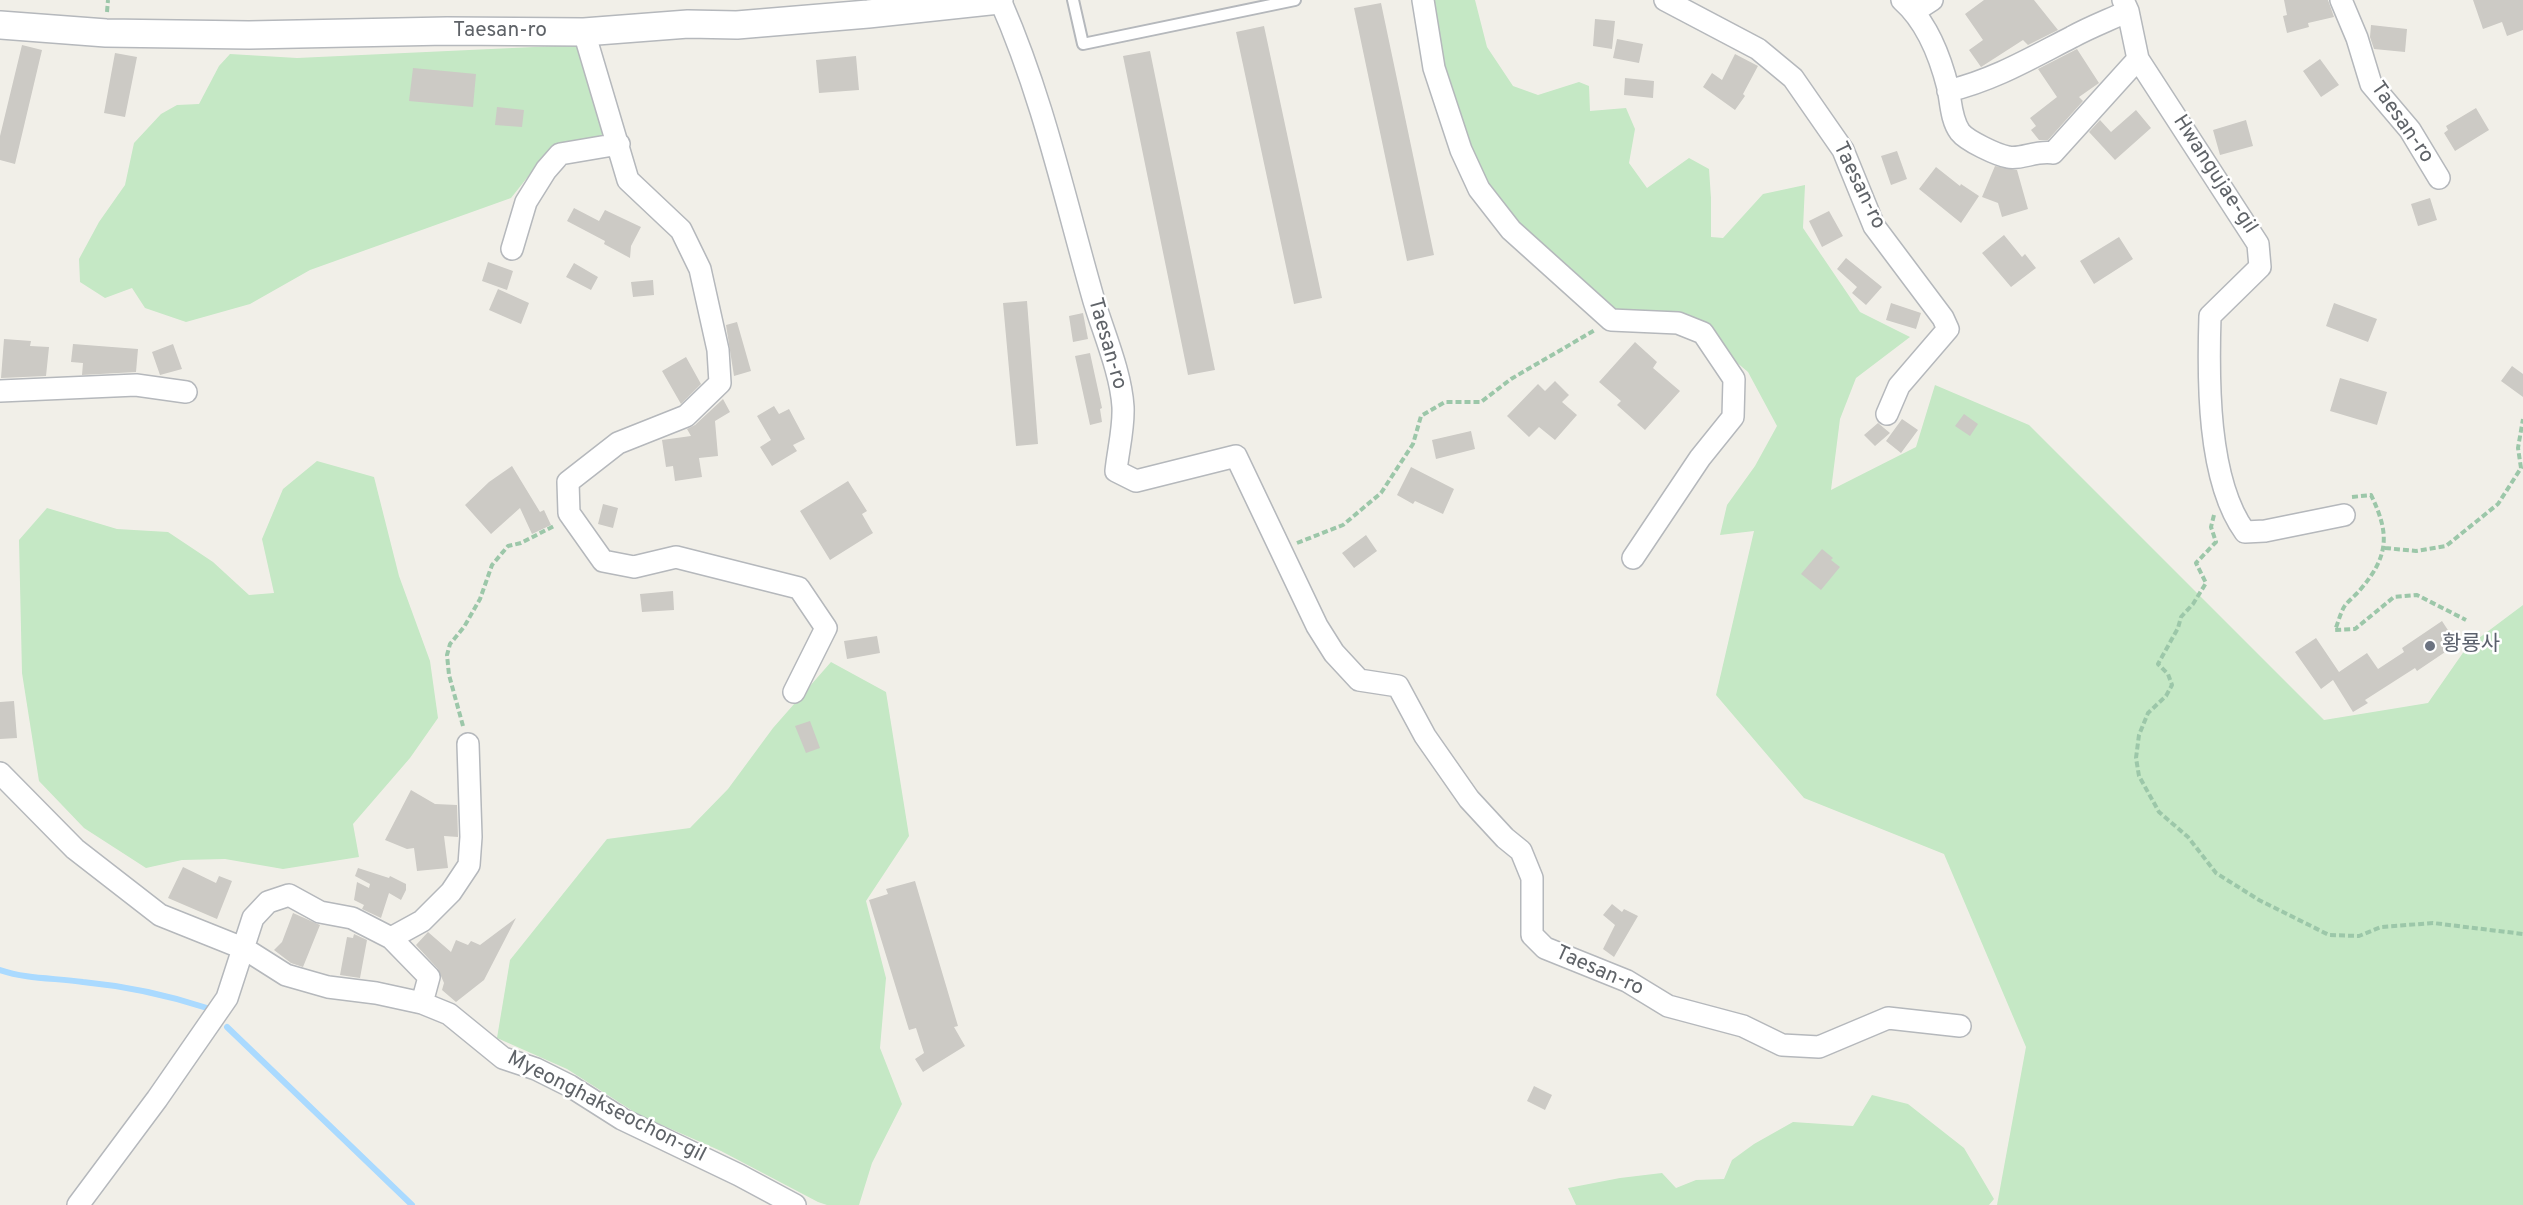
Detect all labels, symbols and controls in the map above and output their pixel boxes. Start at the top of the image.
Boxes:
street label: Taesan-ro [453,19,547,45]
street label: Taesan-ro [2364,77,2438,169]
street label: Hwangujae-gil [2166,111,2262,239]
street label: Taesan-ro [1826,138,1890,234]
street label: Taesan-ro [1081,295,1131,393]
place label: 황룡사 [2442,633,2500,659]
marker: 황룡사 [2423,639,2437,653]
street label: Taesan-ro [1551,941,1647,1003]
street label: Myeonghakseochon-gil [503,1047,709,1169]

